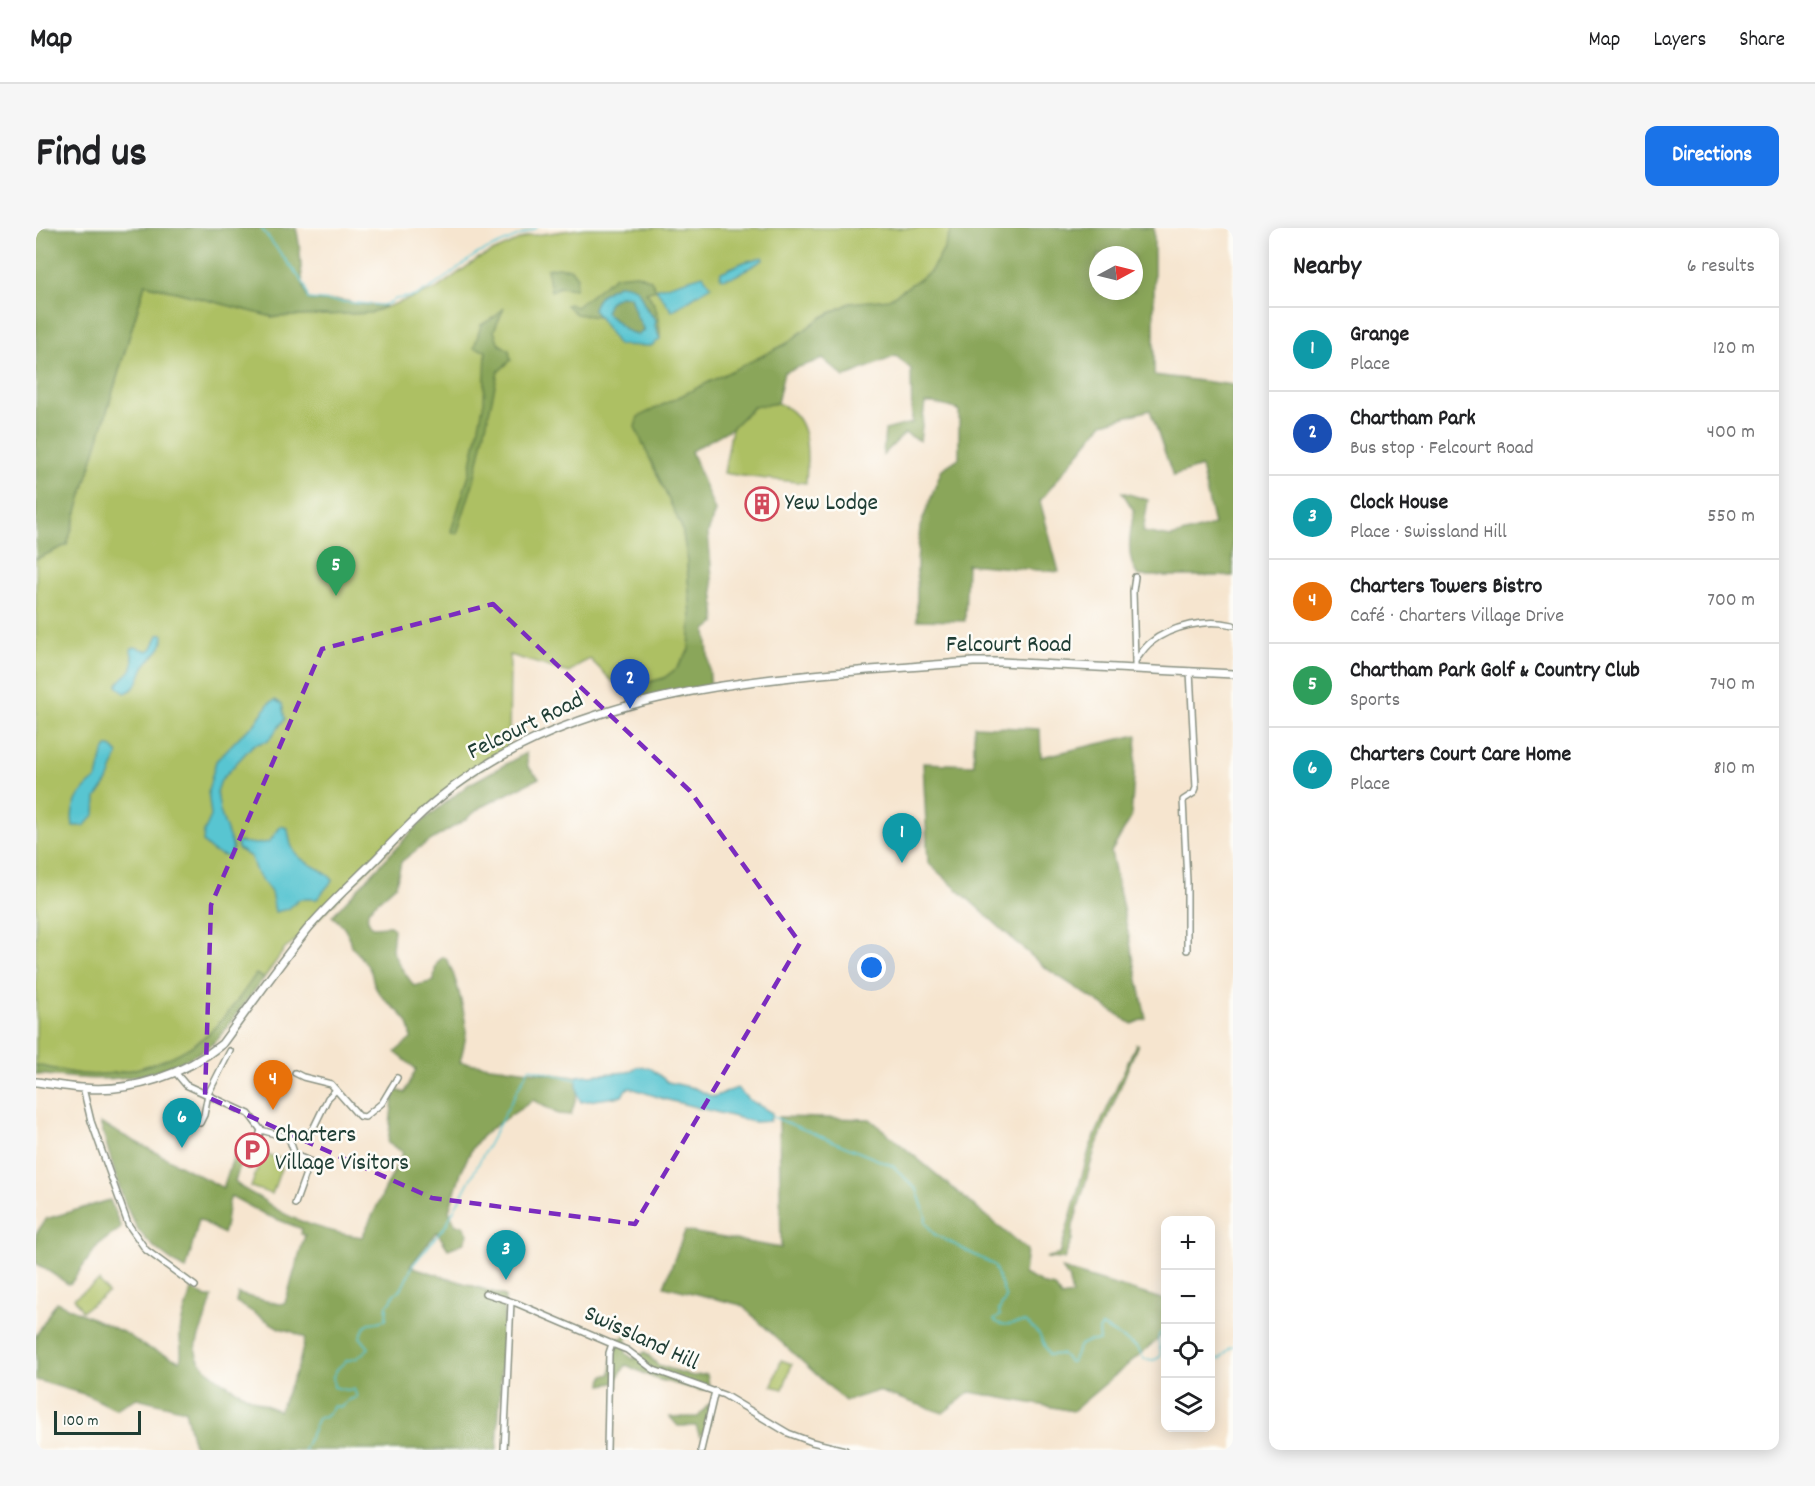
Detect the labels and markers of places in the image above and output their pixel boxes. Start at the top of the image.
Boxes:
building icon: Yew Lodge [744,486,780,522]
place label: Yew Lodge [785,487,878,521]
pin: 5 [316,546,356,596]
pin: 2 [610,660,650,709]
pin: 1 [882,814,922,863]
pin: 4 [254,1060,292,1110]
pin: 6 [162,1098,202,1148]
place label: Charters Village Visitors [275,1119,409,1181]
parking icon: Charters Village Visitors [234,1132,270,1168]
pin: 3 [486,1230,526,1280]

